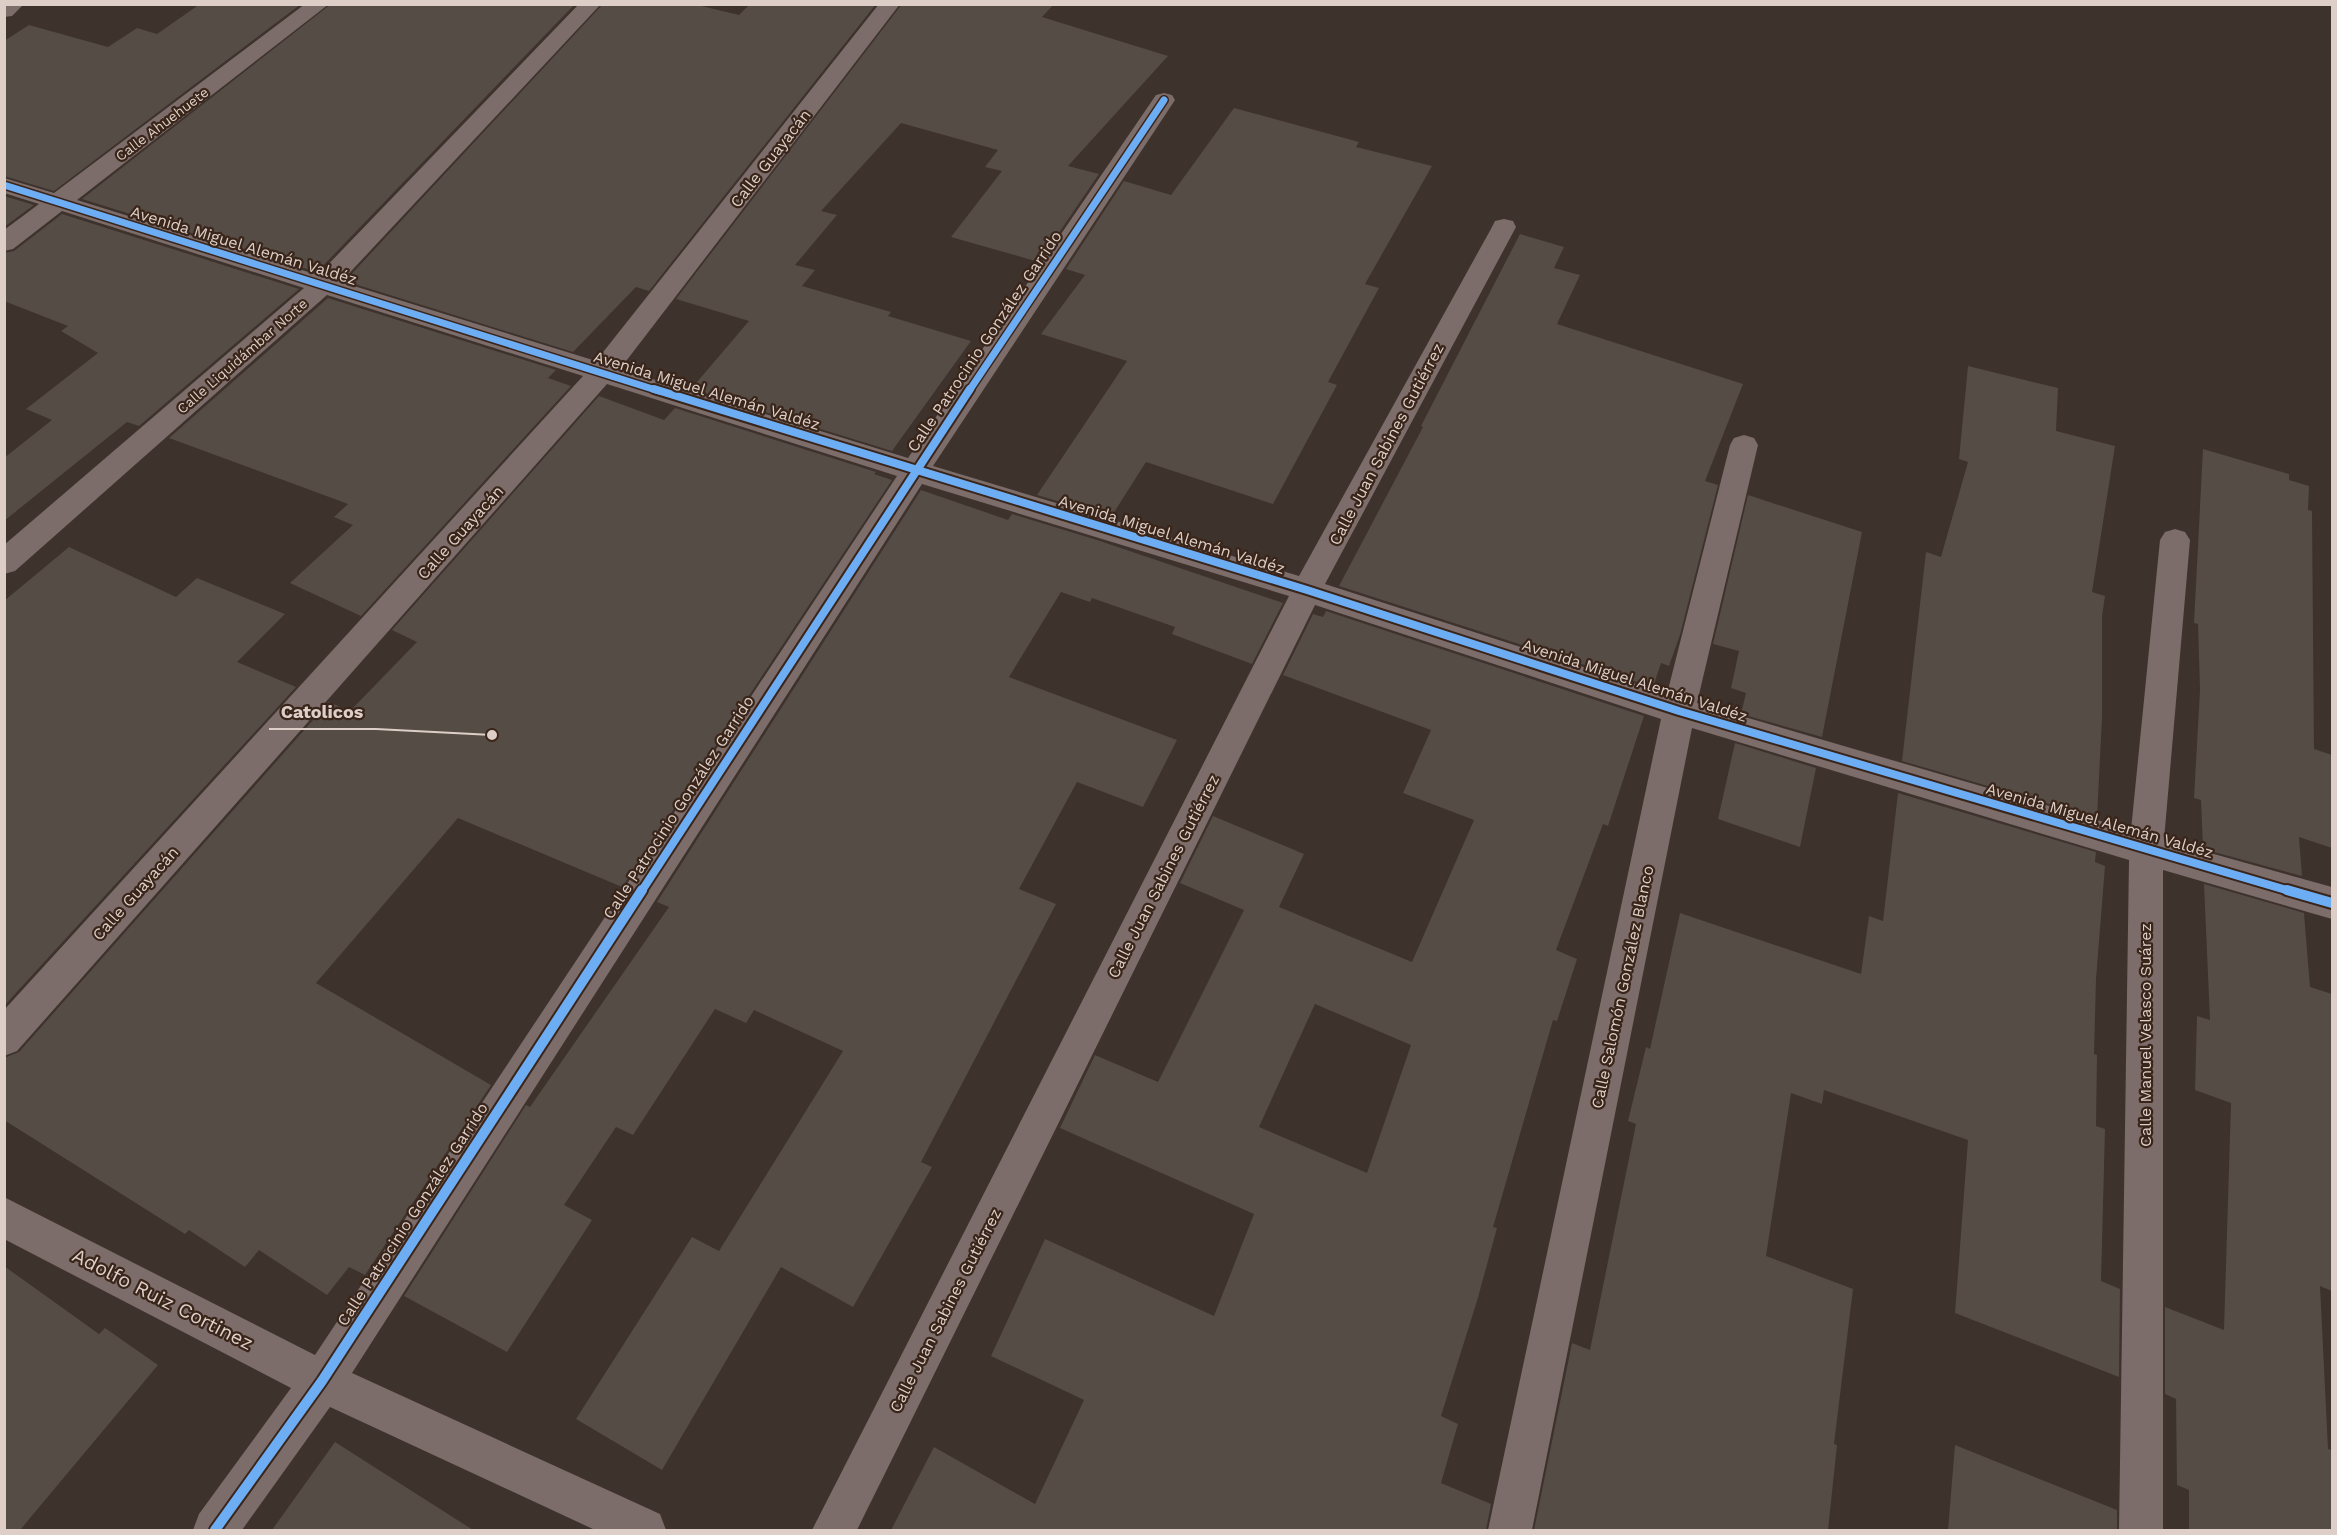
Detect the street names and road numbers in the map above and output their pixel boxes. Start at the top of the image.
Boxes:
street label: Calle Ahuehuete [112,84,212,164]
street label: Calle Guayacán [726,105,815,211]
street label: Avenida Miguel Alemán Valdéz [128,202,359,289]
street label: Calle Patrocinio González Garrido [903,227,1066,455]
street label: Calle Liquidámbar Norte [174,295,310,417]
street label: Calle Juan Sabines Gutiérrez [1325,340,1448,548]
street label: Avenida Miguel Alemán Valdéz [591,347,822,434]
street label: Calle Guayacán [413,482,507,583]
street label: Avenida Miguel Alemán Valdéz [1056,491,1287,578]
street label: Avenida Miguel Alemán Valdéz [1520,635,1750,726]
street label: Calle Patrocinio González Garrido [599,692,758,922]
street label: Calle Juan Sabines Gutiérrez [1104,771,1223,981]
street label: Avenida Miguel Alemán Valdéz [1984,779,2216,862]
street label: Calle Guayacán [88,843,182,944]
street label: Calle Salomón González Blanco [1587,864,1658,1110]
street label: Calle Manuel Velasco Suárez [2136,923,2155,1147]
street label: Calle Patrocinio González Garrido [333,1099,492,1329]
street label: Calle Juan Sabines Gutiérrez [886,1205,1005,1415]
street label: Adolfo Ruiz Cortinez [68,1243,258,1355]

